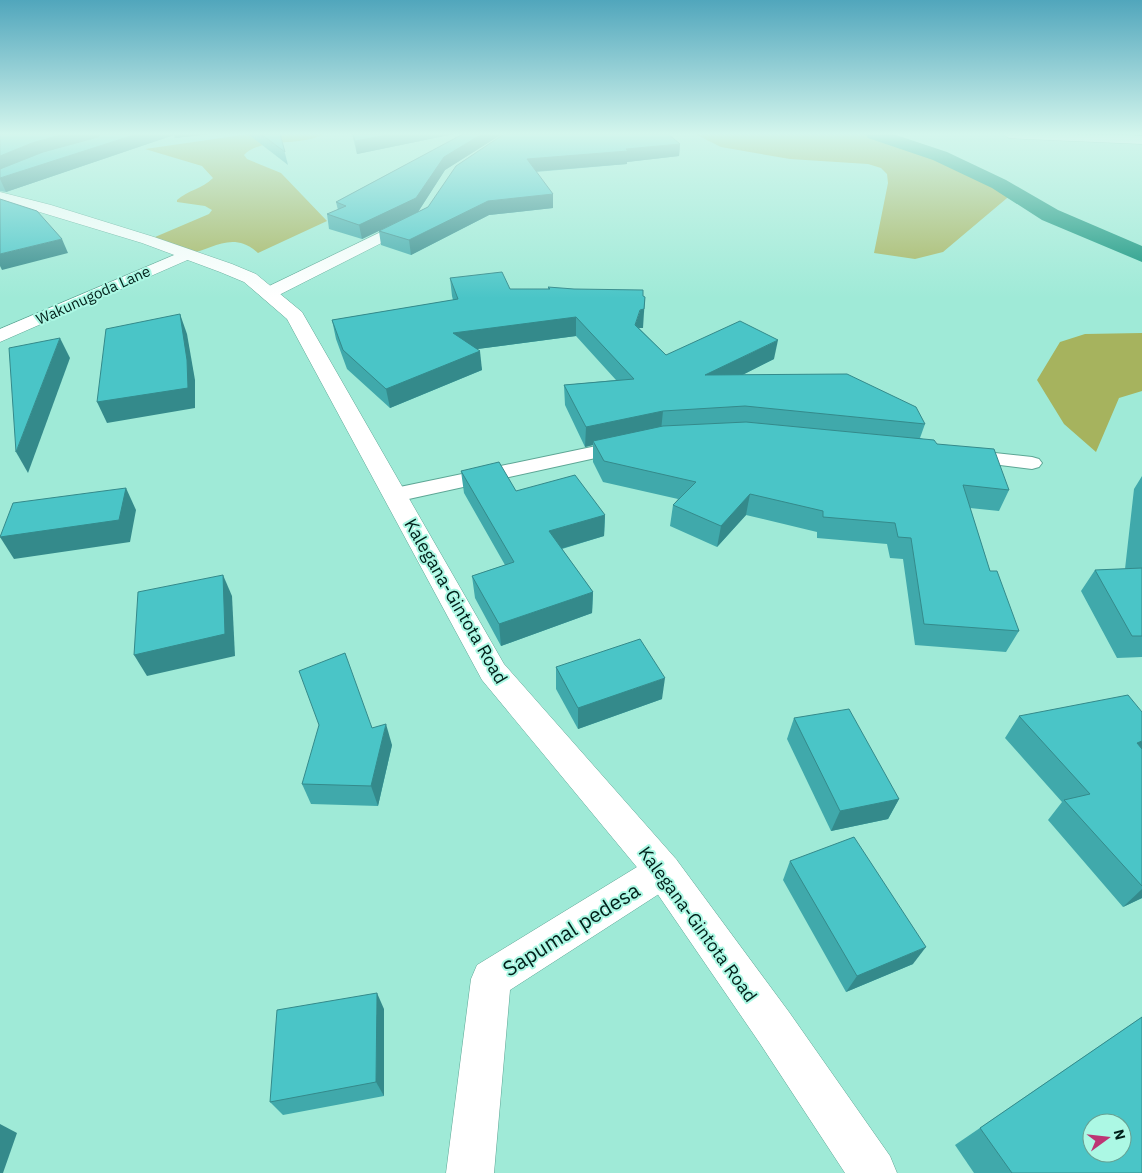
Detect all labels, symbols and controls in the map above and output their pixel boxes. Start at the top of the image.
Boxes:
street label: Wakunugoda Lane [33,261,153,329]
street label: Kalegana-Gintota Road [399,514,513,688]
street label: Kalegana-Gintota Road [634,842,762,1006]
street label: Sapumal pedesa [497,876,645,982]
north arrow [1082,1113,1132,1163]
text: N [1110,1127,1130,1142]

